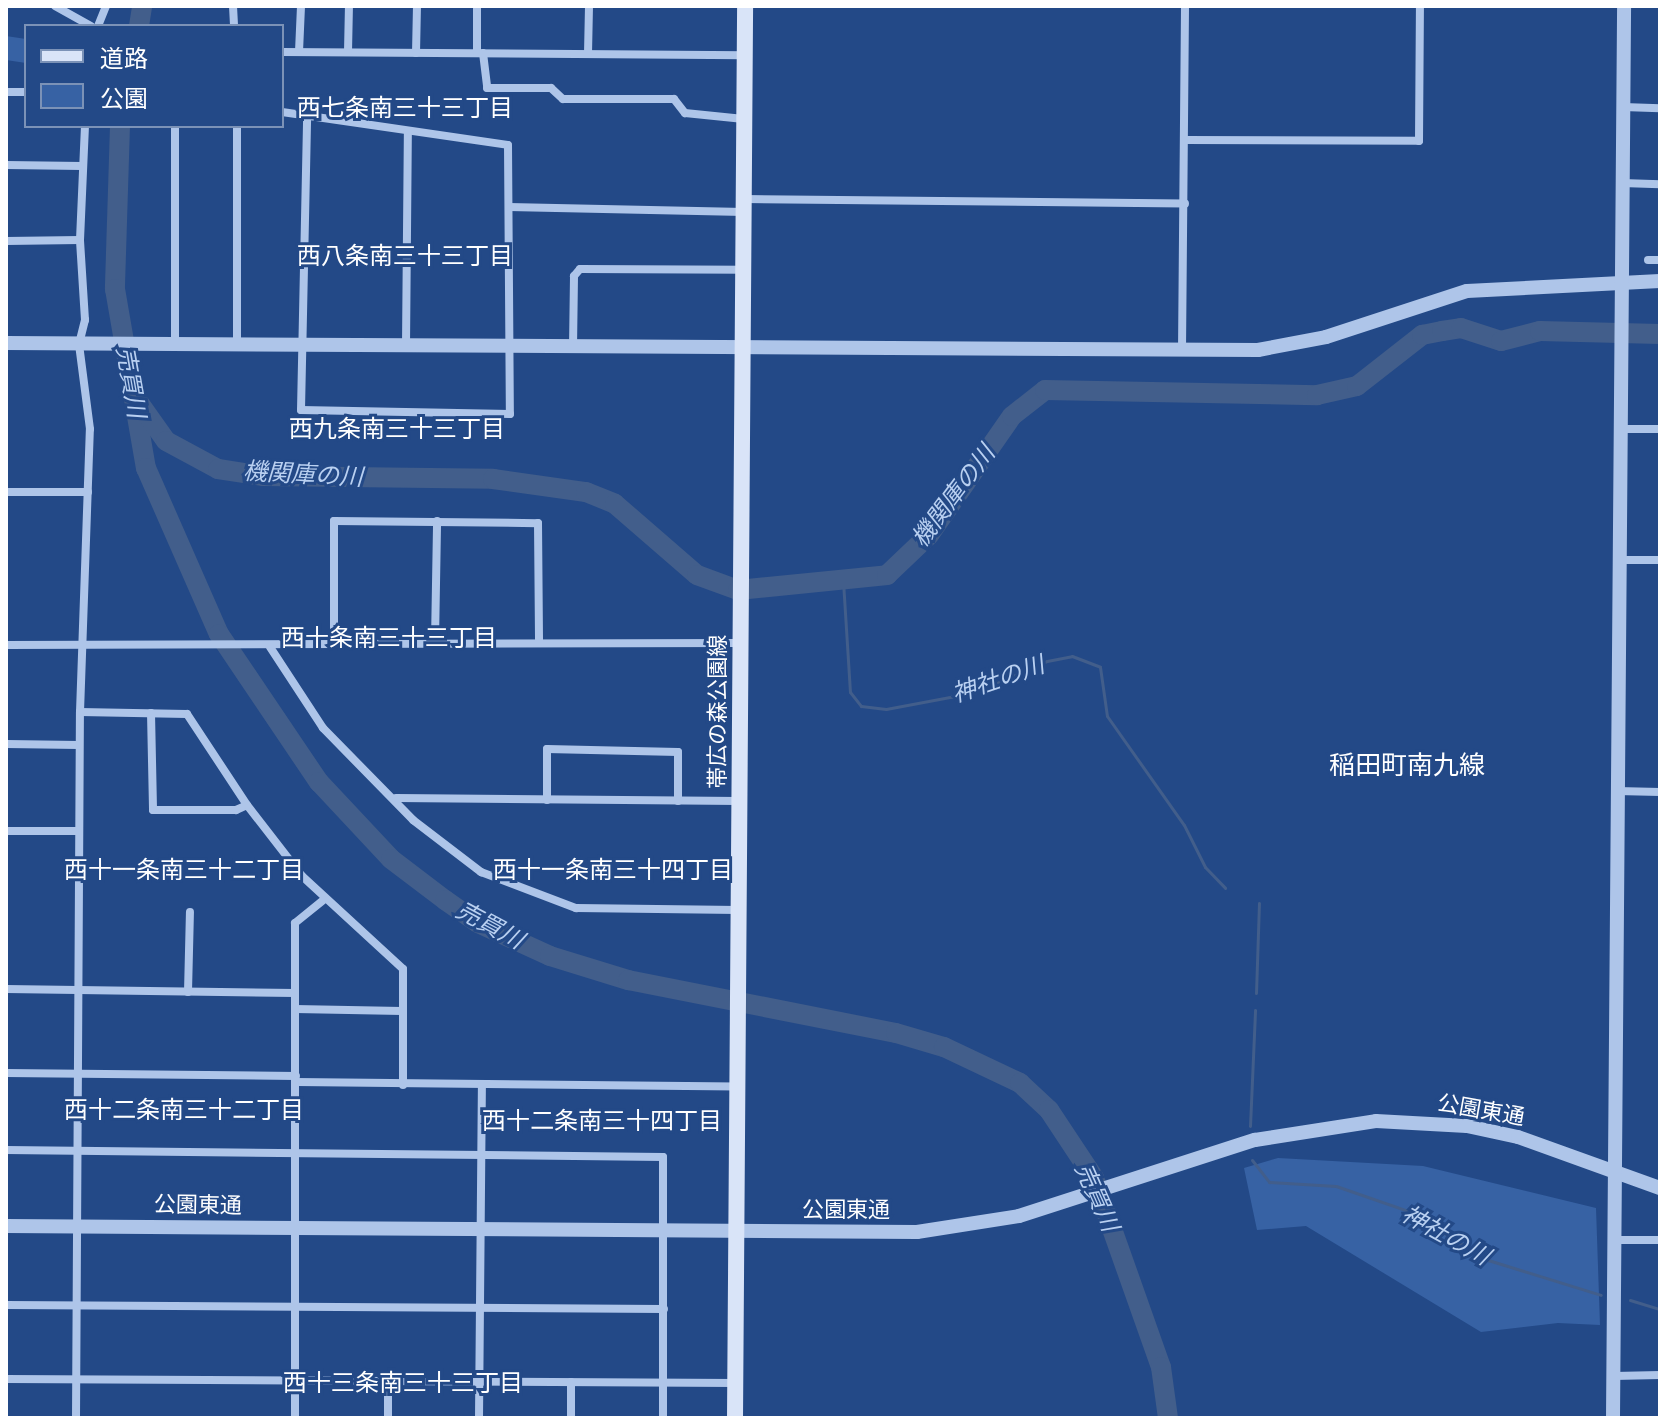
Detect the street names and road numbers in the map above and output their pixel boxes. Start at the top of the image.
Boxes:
street label: 帯広の森公園線 [705,635,731,789]
street label: 公園東通 [1435,1089,1527,1131]
street label: 公園東通 [154,1191,242,1219]
street label: 公園東通 [802,1197,890,1223]

